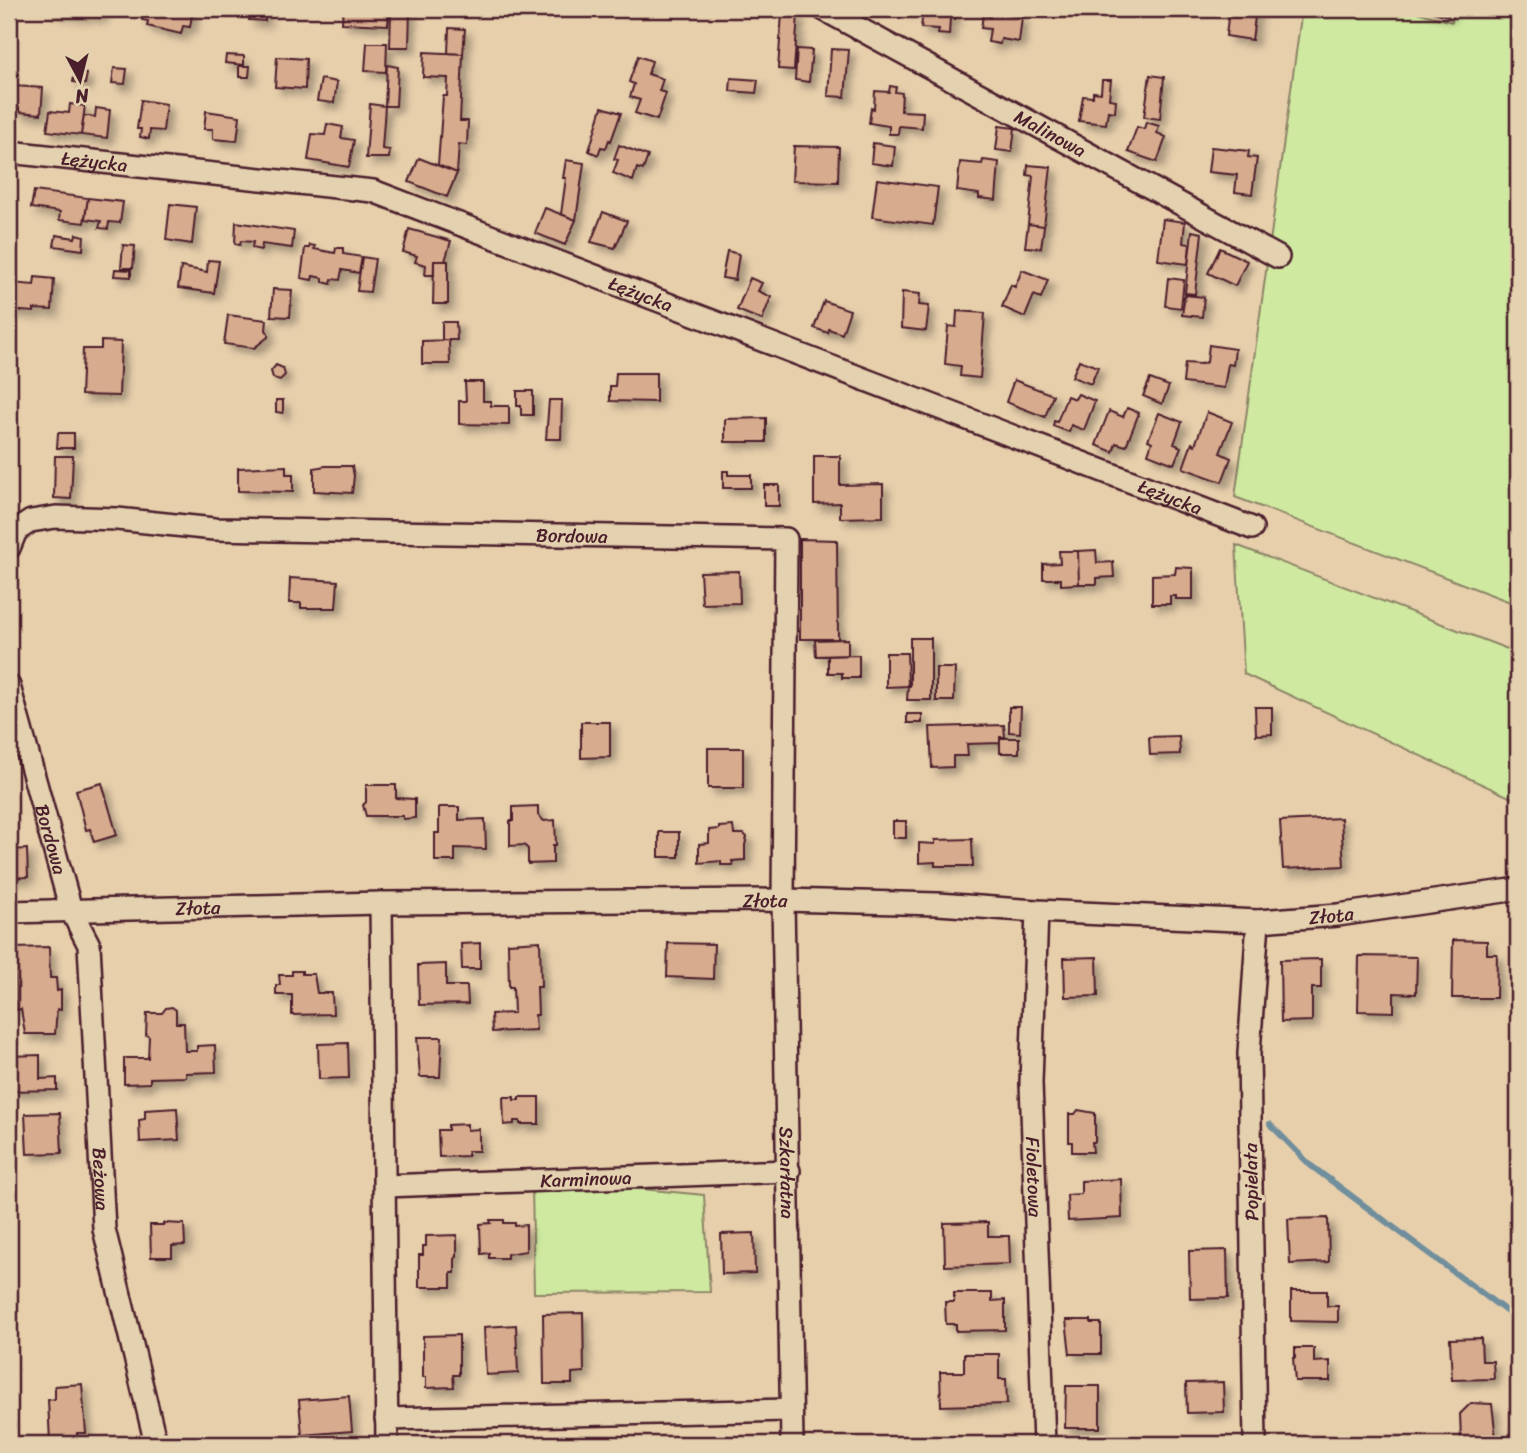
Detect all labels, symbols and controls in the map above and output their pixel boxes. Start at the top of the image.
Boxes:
north arrow [46,46,116,116]
text: N [73,79,92,114]
street label: Malinowa [1008,100,1093,166]
street label: Łężycka [60,141,130,181]
street label: Łężycka [604,266,678,321]
street label: Łężycka [1133,469,1208,524]
street label: Bordowa [535,518,608,552]
street label: Bordowa [26,800,77,879]
street label: Złota [742,883,788,917]
street label: Złota [175,890,221,924]
street label: Złota [1307,896,1356,934]
street label: Szkarłatna [770,1126,805,1219]
street label: Fioletowa [1016,1136,1052,1218]
street label: Popielata [1234,1142,1268,1221]
street label: Beżowa [83,1146,120,1212]
street label: Karminowa [540,1160,632,1197]

